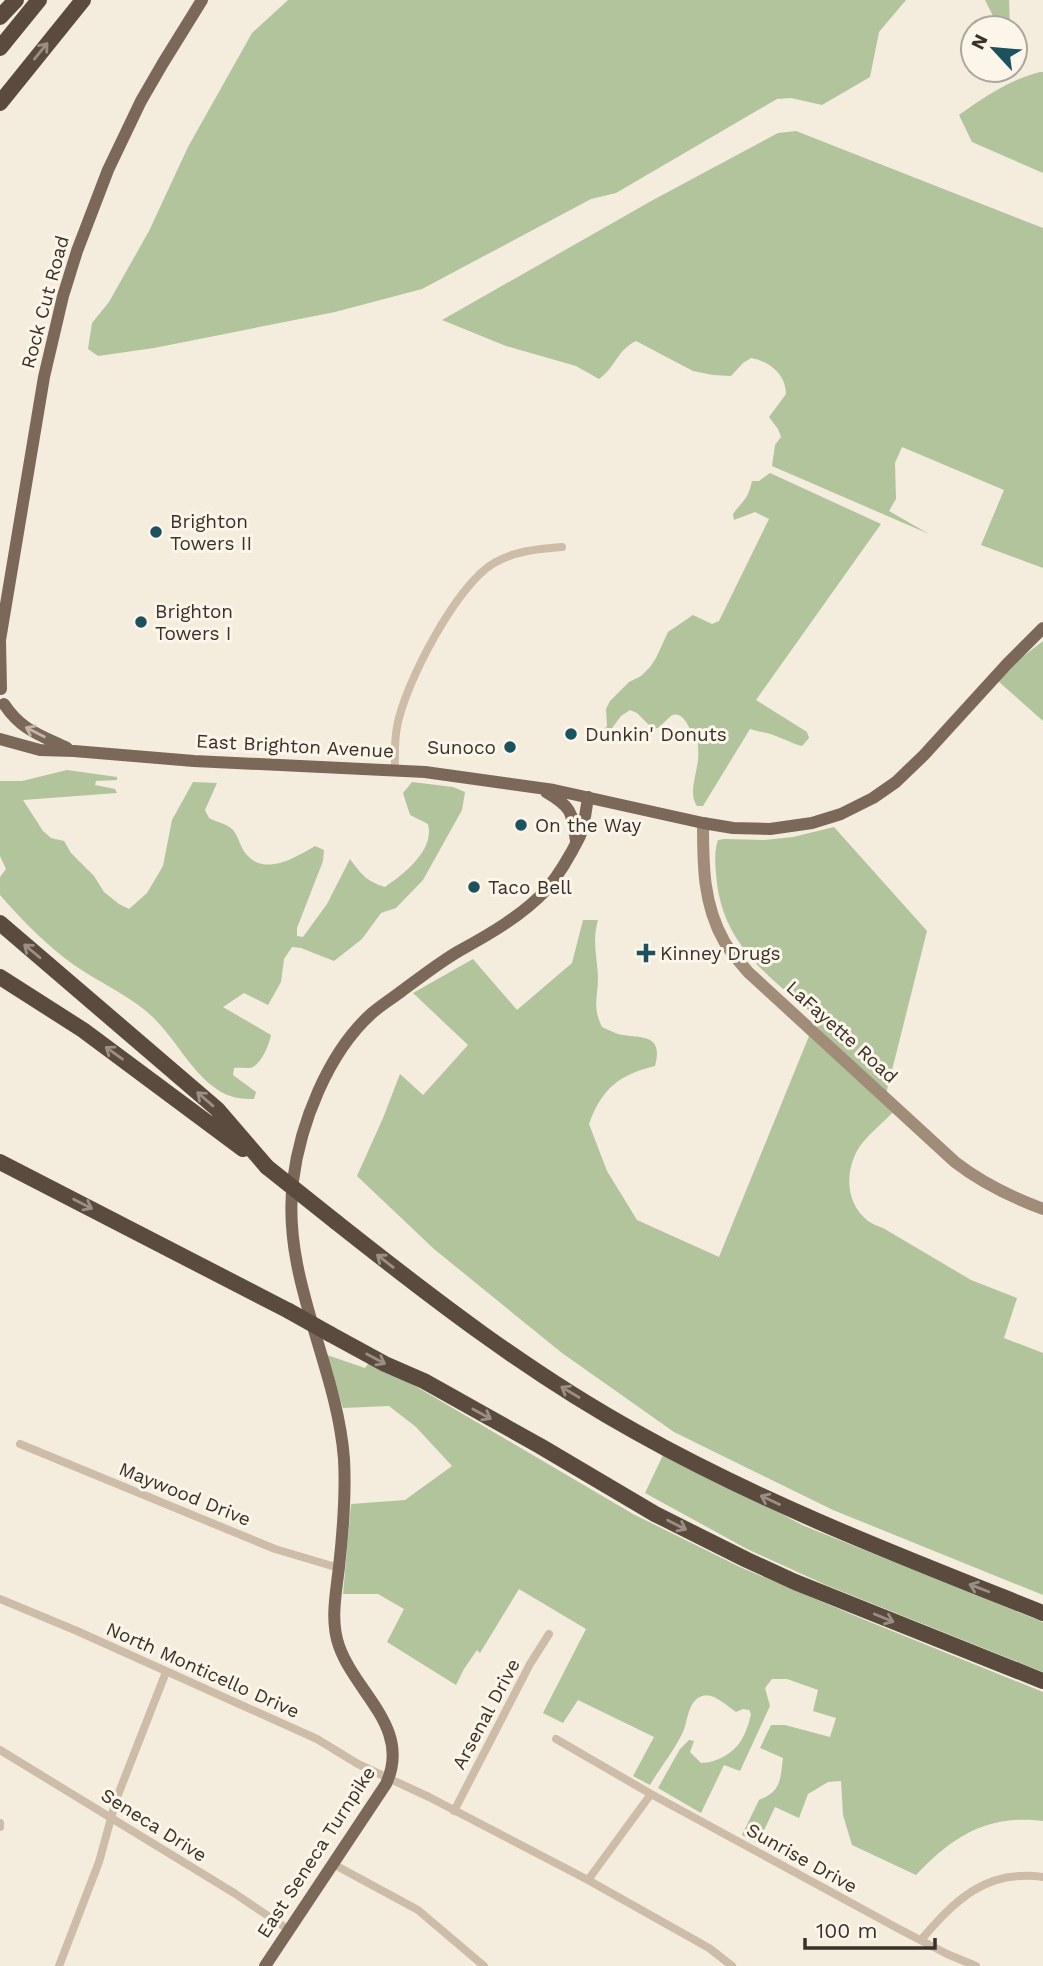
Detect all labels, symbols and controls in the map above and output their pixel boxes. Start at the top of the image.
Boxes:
north arrow [959,14,1029,84]
text: N [966,30,993,53]
one-way arrow [33,42,48,60]
street label: Rock Cut Road [16,233,74,371]
place label: Brighton Towers II [170,510,252,555]
marker: Brighton Towers II [148,524,164,540]
place label: Brighton Towers I [155,600,233,645]
marker: Brighton Towers I [133,614,149,630]
place label: Dunkin' Donuts [585,723,727,746]
one-way arrow [25,725,46,739]
marker: Dunkin' Donuts [563,726,579,742]
street label: East Brighton Avenue [195,729,395,763]
place label: Sunoco [427,736,496,759]
marker: Sunoco [502,739,518,755]
place label: On the Way [535,814,641,837]
marker: On the Way [513,817,529,833]
place label: Taco Bell [488,876,572,899]
marker: Taco Bell [466,879,482,895]
place label: Kinney Drugs [660,942,781,965]
one-way arrow [23,943,41,959]
marker: Kinney Drugs [638,945,654,961]
street label: LaFayette Road [782,976,902,1088]
one-way arrow [105,1046,124,1060]
one-way arrow [196,1091,214,1107]
one-way arrow [72,1197,92,1211]
one-way arrow [376,1253,395,1268]
one-way arrow [365,1353,386,1366]
one-way arrow [560,1384,580,1398]
one-way arrow [471,1407,492,1421]
street label: Maywood Drive [116,1457,254,1531]
one-way arrow [760,1493,781,1506]
one-way arrow [666,1518,687,1532]
one-way arrow [969,1580,991,1593]
one-way arrow [873,1613,895,1626]
street label: North Monticello Drive [103,1617,303,1723]
street label: Arsenal Drive [447,1655,525,1773]
street label: East Seneca Turnpike [252,1762,380,1942]
street label: Seneca Drive [97,1783,211,1867]
street label: Sunrise Drive [743,1818,861,1898]
scale bar [805,1906,934,1950]
text: 100 m [816,1918,878,1943]

